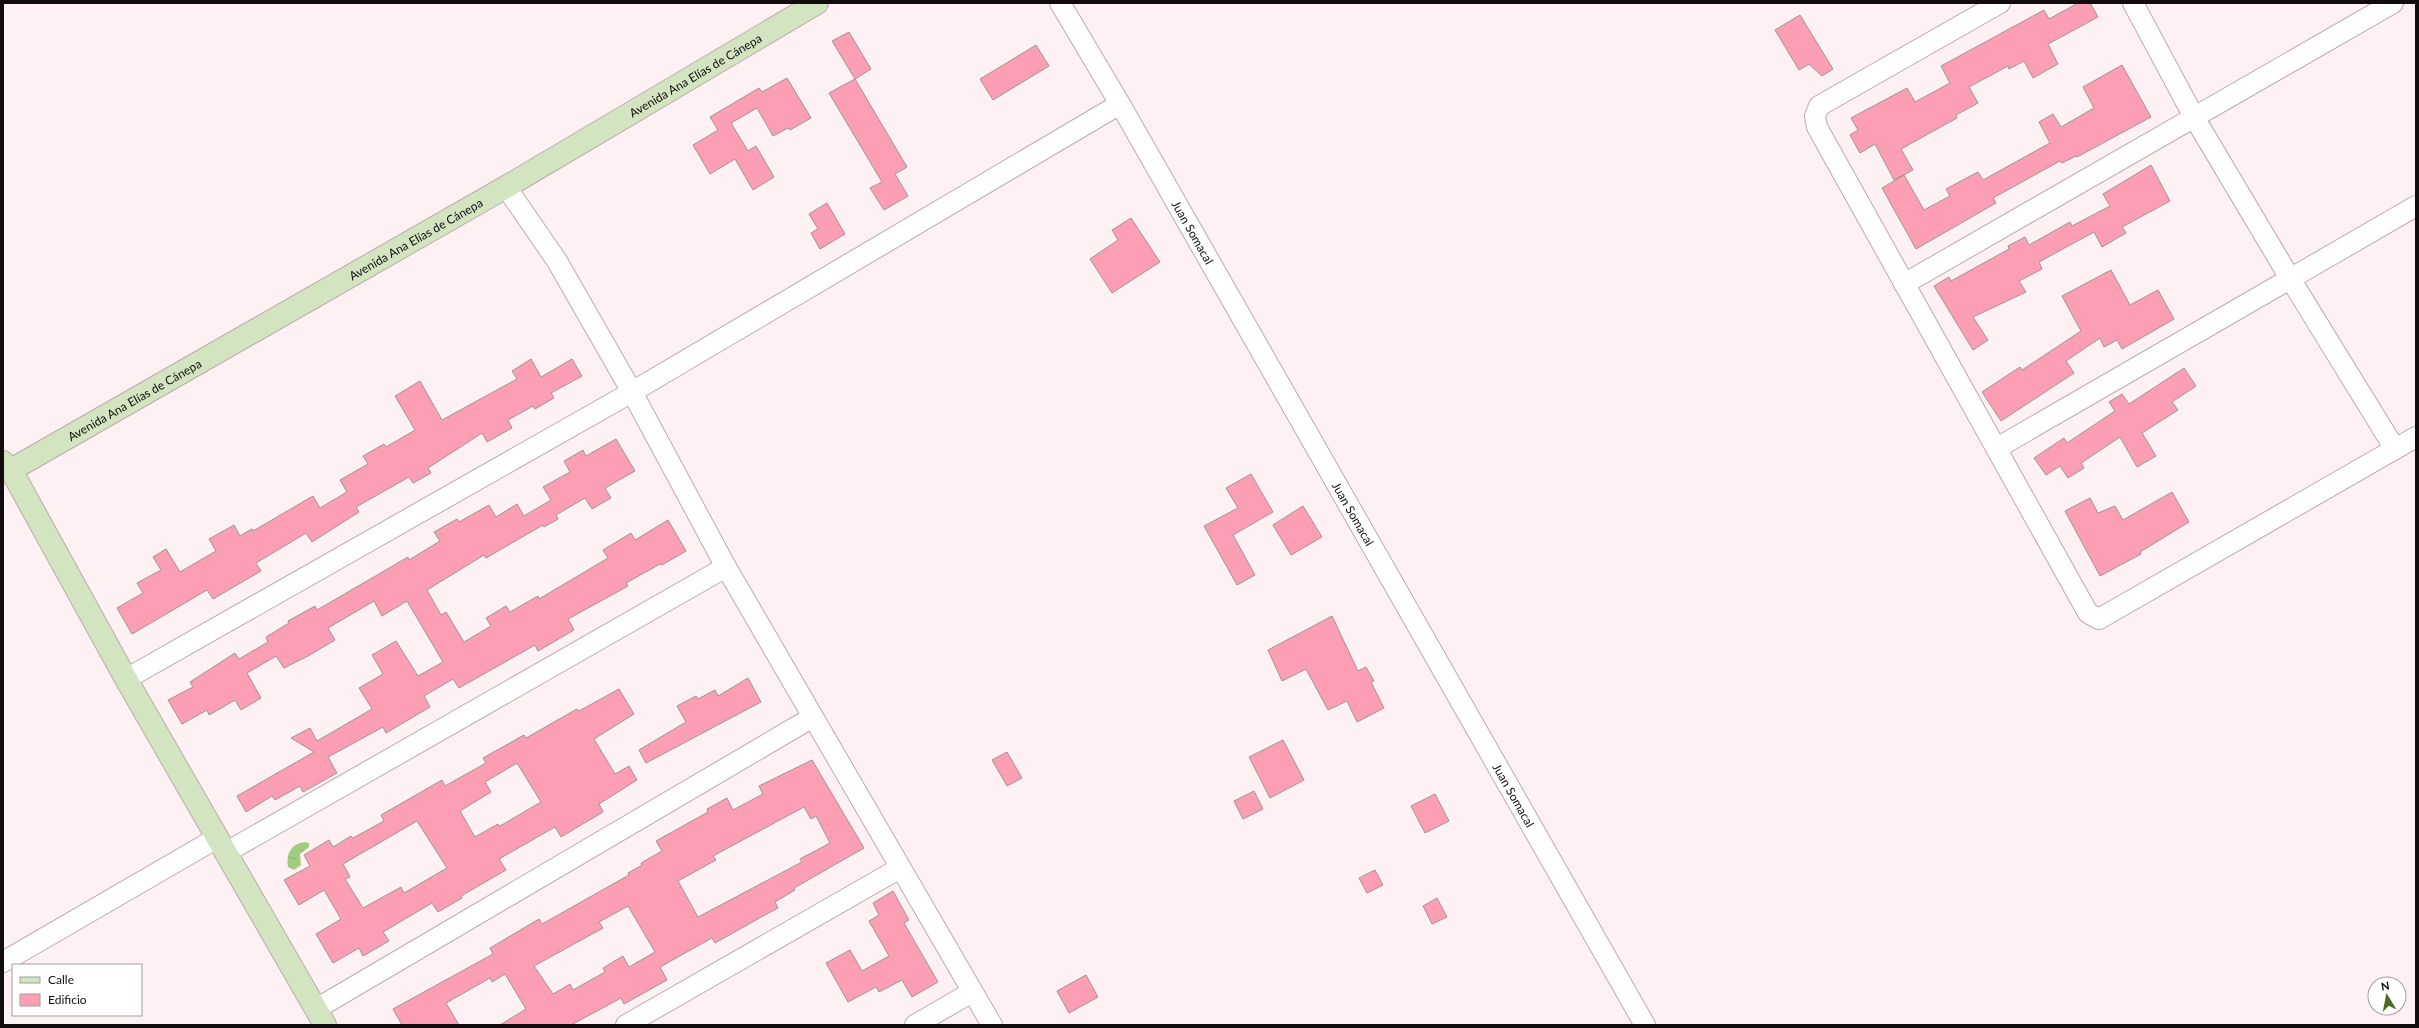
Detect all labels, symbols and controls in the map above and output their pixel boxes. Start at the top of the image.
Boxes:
street label: Avenida Ana Elías de Cánepa [626,30,764,120]
street label: Avenida Ana Elías de Cánepa [346,195,485,283]
street label: Juan Somacal [1169,198,1217,267]
street label: Avenida Ana Elías de Cánepa [65,355,204,444]
street label: Juan Somacal [1329,479,1378,548]
street label: Juan Somacal [1490,761,1538,830]
legend [12,964,142,1016]
text: Calle [48,972,74,987]
north arrow [2367,976,2407,1016]
text: N [2380,979,2390,993]
text: Edificio [48,992,87,1007]

